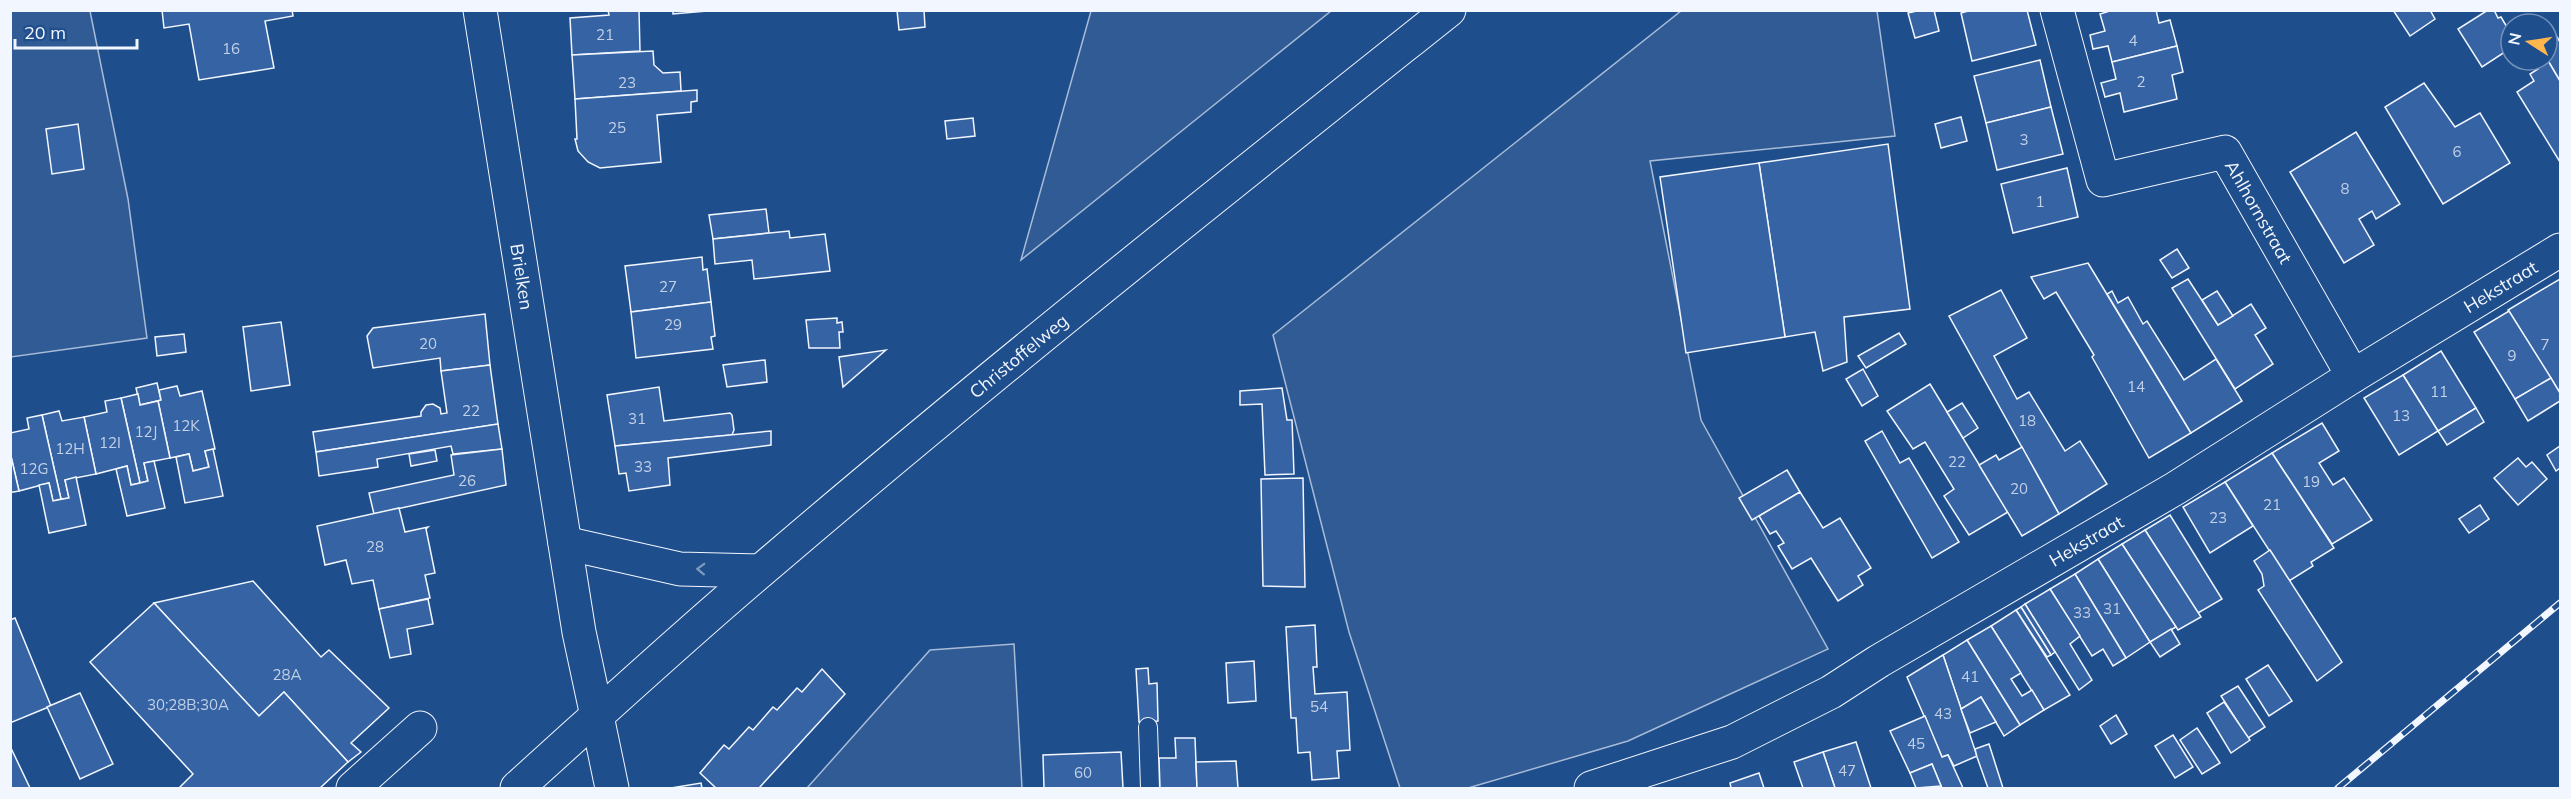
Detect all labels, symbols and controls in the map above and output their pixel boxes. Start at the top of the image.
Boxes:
scale bar [15,12,136,50]
north arrow [2499,12,2559,72]
text: 20 m [24,21,66,44]
house number: 21 [596,25,614,44]
house number: 4 [2128,31,2138,50]
text: N [2503,31,2525,47]
house number: 16 [222,39,240,58]
house number: 2 [2136,72,2146,91]
house number: 23 [618,73,636,92]
house number: 25 [608,118,626,137]
house number: 3 [2019,130,2029,149]
house number: 6 [2452,142,2462,161]
street label: Ahlhornstraat [2220,156,2298,268]
house number: 8 [2340,179,2350,198]
house number: 1 [2035,192,2045,211]
street label: Brielken [506,242,539,311]
street label: Hekstraat [2459,255,2541,318]
house number: 27 [659,277,677,296]
street label: Christoffelweg [964,309,1072,403]
house number: 29 [664,315,682,334]
house number: 20 [419,334,437,353]
house number: 7 [2540,335,2550,354]
house number: 9 [2507,346,2517,365]
house number: 14 [2127,377,2145,396]
house number: 11 [2430,382,2448,401]
house number: 22 [462,401,480,420]
house number: 13 [2392,406,2410,425]
house number: 31 [628,409,646,428]
house number: 18 [2018,411,2036,430]
house number: 12K [172,416,200,435]
house number: 12J [135,422,157,441]
house number: 12I [99,433,121,452]
house number: 12H [55,439,85,458]
house number: 22 [1948,452,1966,471]
house number: 33 [634,457,652,476]
house number: 12G [20,459,48,478]
house number: 26 [458,471,476,490]
house number: 19 [2302,472,2320,491]
house number: 20 [2010,479,2028,498]
house number: 21 [2263,495,2281,514]
house number: 23 [2209,508,2227,527]
street label: Hekstraat [2045,510,2127,571]
house number: 28 [366,537,384,556]
one-way arrow [697,563,706,576]
house number: 31 [2103,599,2121,618]
house number: 33 [2073,603,2091,622]
house number: 28A [272,665,302,684]
house number: 41 [1961,667,1979,686]
house number: 30;28B;30A [147,695,229,714]
house number: 54 [1310,697,1328,716]
house number: 43 [1934,704,1952,723]
house number: 45 [1907,734,1925,753]
house number: 47 [1838,761,1856,780]
house number: 60 [1074,763,1092,782]

